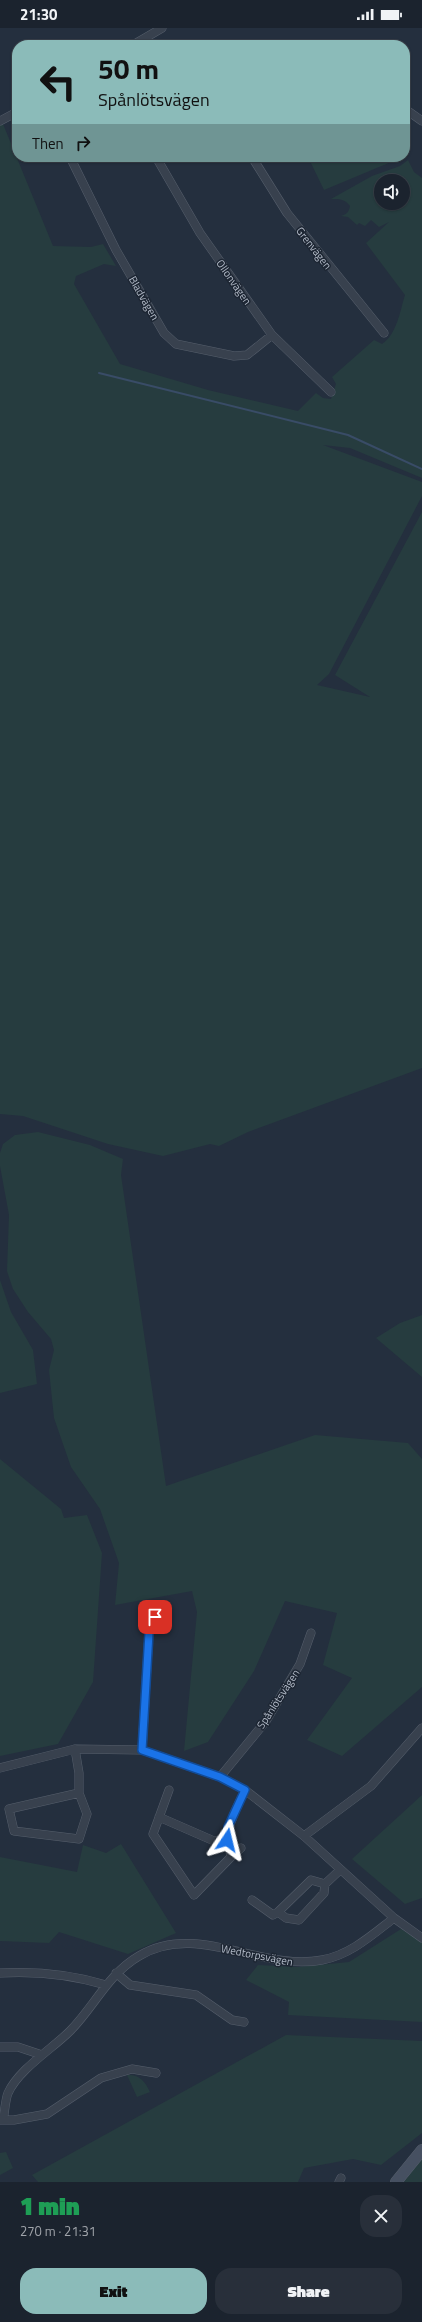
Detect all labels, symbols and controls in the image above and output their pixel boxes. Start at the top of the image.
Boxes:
text: 21:30 [20,3,57,26]
text: 50 m [98,47,159,90]
icon: left [32,56,84,108]
text: Spånlötsvägen [98,86,210,113]
text: Then [32,132,64,155]
icon: right [72,132,94,154]
map controls [374,174,410,210]
button: sound [374,174,410,210]
street label: Grenvägen [292,223,336,273]
street label: Ollonvägen [213,256,255,308]
street label: Bladvägen [125,273,163,323]
pin [138,1600,172,1634]
icon: arrive [144,1606,166,1628]
street label: Spånlötsvägen [253,1666,303,1732]
position arrow [206,1819,248,1861]
street label: Wedtorpsvägen [220,1940,294,1970]
text: 1 min [20,2188,80,2224]
button: close [360,2195,402,2237]
text: 270 m · 21:31 [20,2221,96,2241]
button: Exit [20,2268,207,2314]
button: Share [215,2268,402,2314]

